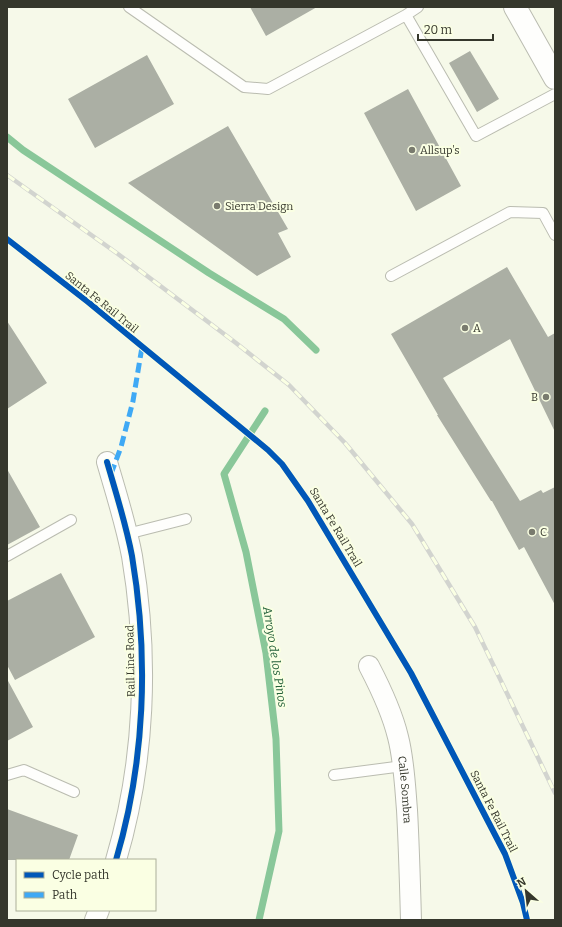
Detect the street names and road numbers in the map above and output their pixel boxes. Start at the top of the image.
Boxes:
street label: Santa Fe Rail Trail [63,269,141,336]
street label: Santa Fe Rail Trail [307,485,364,569]
street label: Rail Line Road [123,624,138,697]
street label: Calle Sombra [395,755,414,824]
street label: Santa Fe Rail Trail [467,768,520,854]

